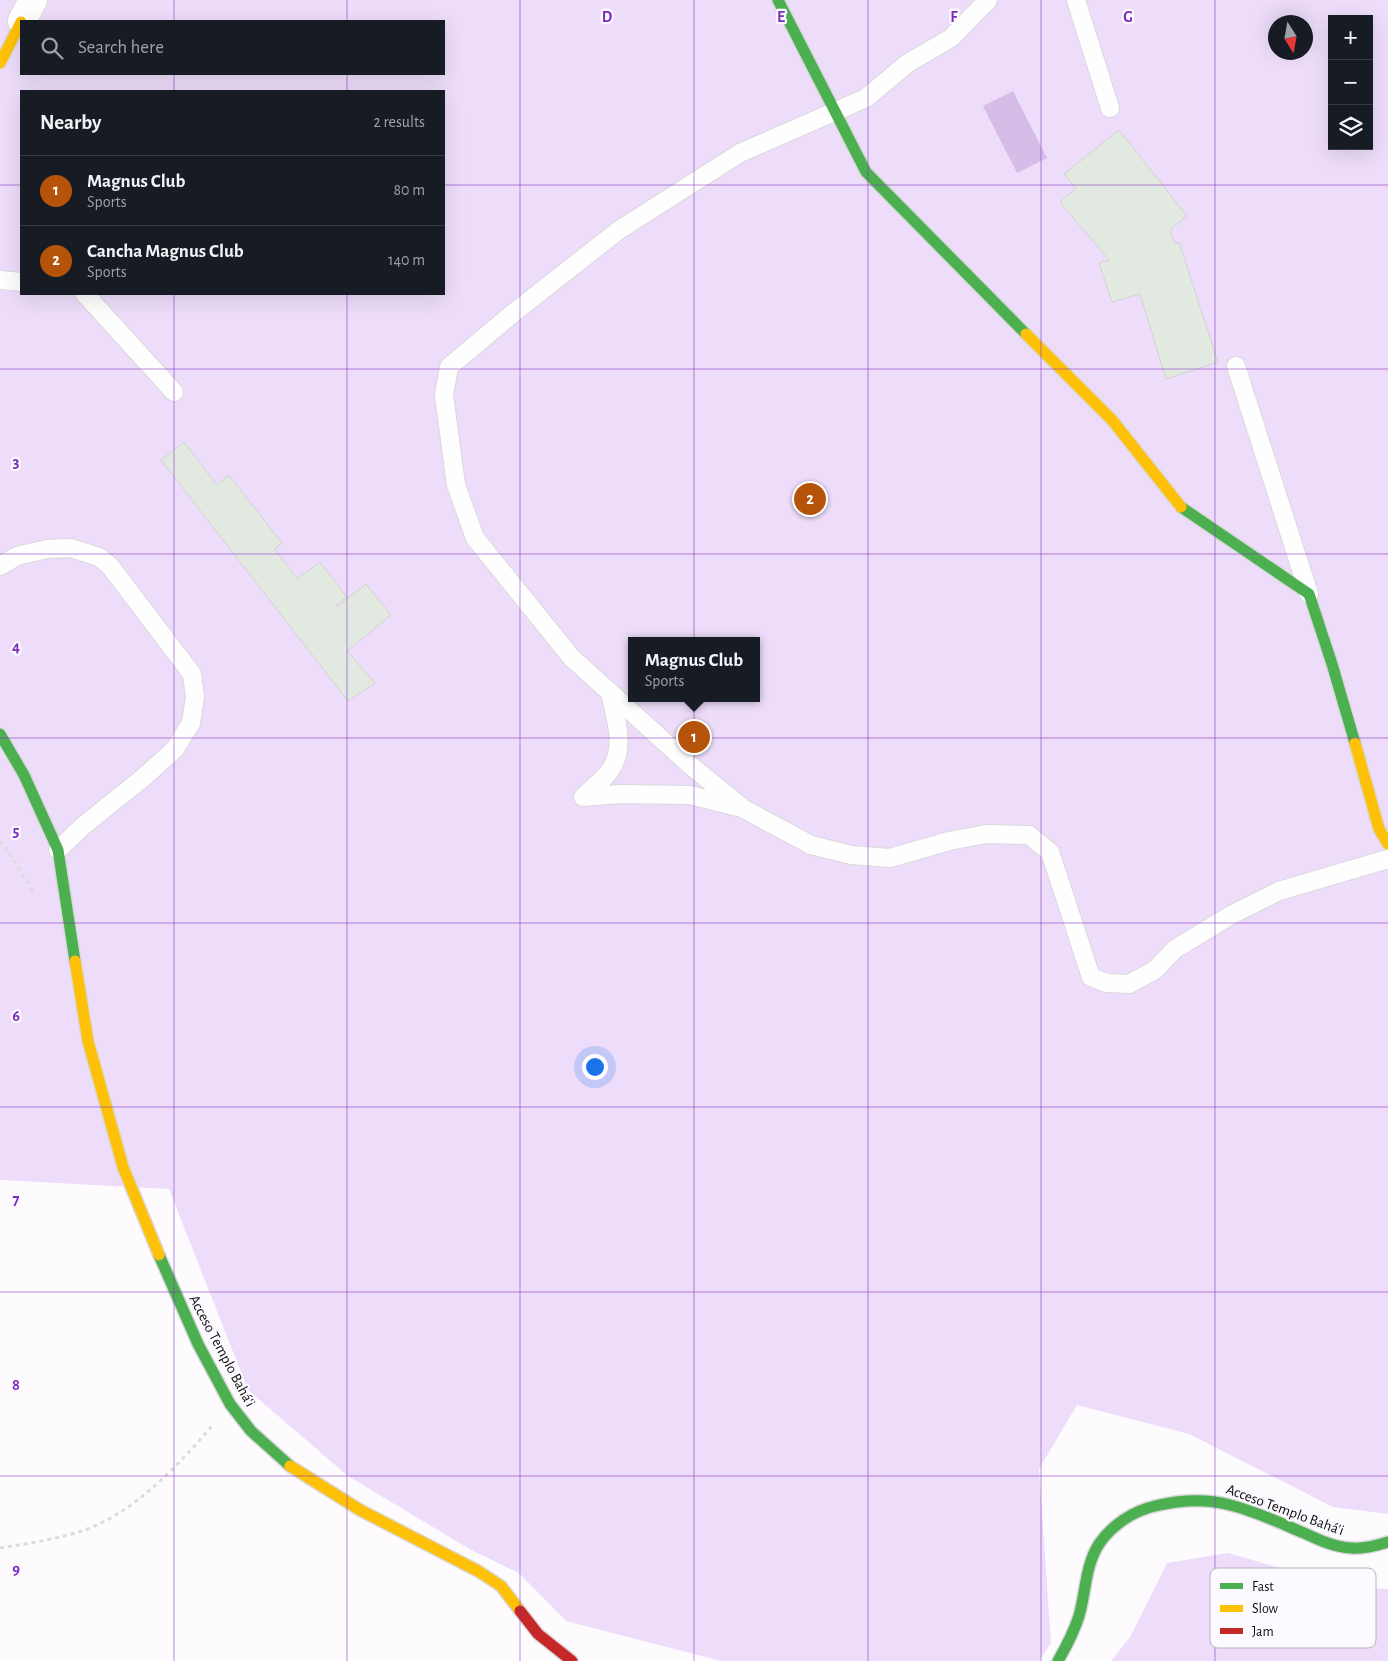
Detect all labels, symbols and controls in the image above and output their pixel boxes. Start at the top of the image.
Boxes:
text: D [602,9,613,25]
text: E [777,9,785,25]
text: F [950,9,958,25]
text: G [1123,9,1133,25]
north arrow [1268,15,1313,60]
map controls [1328,15,1373,150]
button: + [1328,15,1373,60]
search box [20,20,445,75]
icon: search [38,34,66,62]
text: Search here [78,38,164,57]
button: − [1328,60,1373,105]
button: layers [1328,105,1373,150]
text: Nearby [40,112,101,133]
text: 2 results [373,114,425,130]
text: Magnus Club [87,172,185,191]
text: 1 [53,182,59,198]
text: 80 m [394,182,425,198]
text: Sports [87,194,127,210]
text: Cancha Magnus Club [87,242,244,261]
text: 2 [52,252,60,268]
text: 140 m [388,252,425,268]
text: Sports [87,264,127,280]
text: 3 [13,454,20,470]
pin: 2 [794,480,826,518]
popup [628,637,760,702]
text: 4 [12,639,20,655]
text: Magnus Club [645,651,743,670]
text: Sports [645,673,684,689]
pin: 1 [678,718,710,756]
text: 5 [13,823,20,839]
text: 6 [12,1008,20,1024]
your location [582,1054,608,1080]
text: 7 [13,1192,20,1208]
street label: Acceso Templo Bahá'i [186,1293,258,1409]
text: 8 [12,1377,20,1393]
street label: Acceso Templo Bahá'i [1224,1482,1346,1538]
text: 9 [12,1561,20,1577]
legend [1210,1568,1376,1648]
text: Fast [1252,1580,1274,1594]
text: Slow [1252,1602,1279,1616]
text: Jam [1252,1625,1274,1639]

